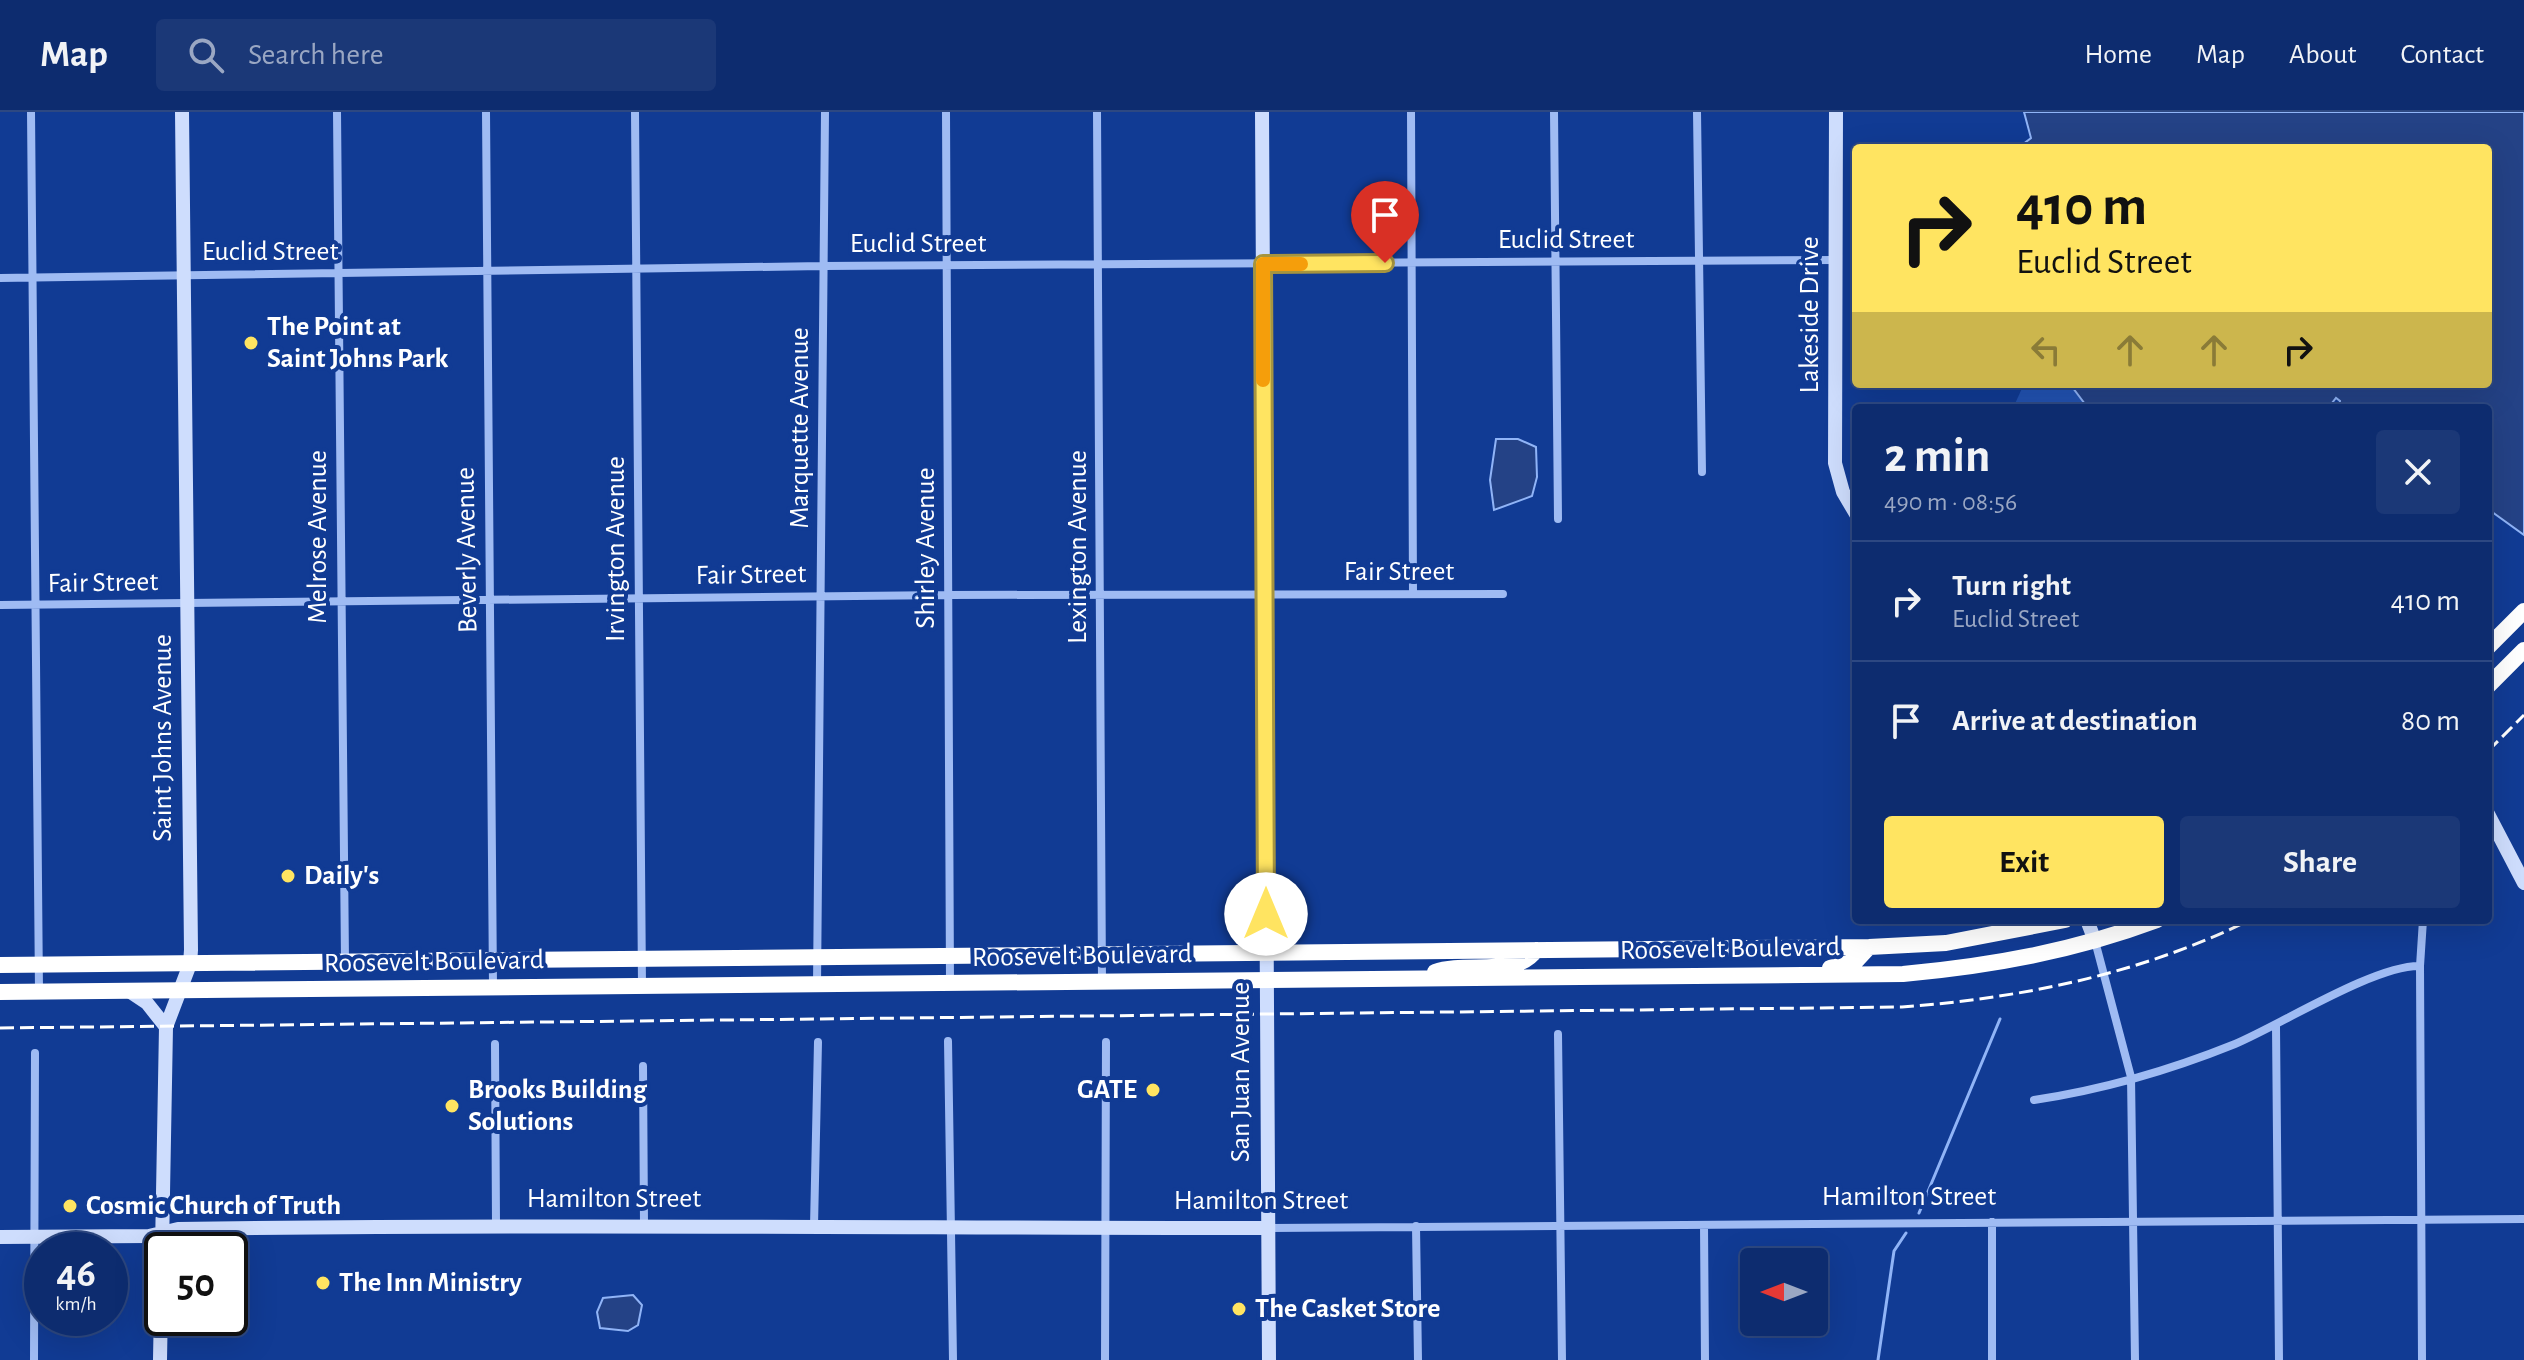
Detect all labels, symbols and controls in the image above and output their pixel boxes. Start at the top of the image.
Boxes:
search box [156,19,716,91]
icon: search [184,33,228,77]
text: Map [40,36,108,74]
text: Search here [248,40,384,70]
text: Home [2085,41,2152,69]
text: Map [2196,41,2245,69]
text: About [2289,41,2357,69]
text: Contact [2401,41,2484,69]
icon: right [1884,176,1988,280]
text: 410 m [2016,179,2147,235]
pin [1351,181,1419,263]
icon: arrive [1363,193,1407,237]
street label: Euclid Street [1498,226,1634,254]
street label: Euclid Street [850,230,986,258]
street label: Lakeside Drive [1796,236,1824,394]
street label: Euclid Street [202,238,338,266]
text: Euclid Street [2016,244,2192,280]
place label: The Point at Saint Johns Park [267,313,449,373]
street label: Marquette Avenue [786,327,814,529]
icon: left [2024,328,2068,372]
icon: ahead [2108,328,2152,372]
icon: ahead [2192,328,2236,372]
icon: right [2276,328,2320,372]
marker: The Point at Saint Johns Park [242,334,260,352]
button: close [2376,430,2460,514]
text: 2 min [1884,433,1991,481]
street label: Melrose Avenue [304,450,332,624]
street label: Lexington Avenue [1064,450,1092,644]
street label: Irvington Avenue [602,456,630,642]
street label: Beverly Avenue [452,467,482,633]
street label: Shirley Avenue [912,467,940,629]
text: 490 m · 08:56 [1884,489,2017,515]
street label: Fair Street [1344,558,1454,586]
street label: Fair Street [695,560,807,590]
street label: Fair Street [47,568,159,598]
text: Turn right [1952,571,2071,601]
icon: right [1884,579,1928,623]
text: 410 m [2390,586,2460,616]
text: Euclid Street [1952,606,2079,632]
street label: Saint Johns Avenue [149,634,177,842]
icon: arrive [1884,699,1928,743]
text: Arrive at destination [1952,706,2198,736]
text: 80 m [2401,706,2460,736]
button: Exit [1884,816,2164,908]
button: Share [2180,816,2460,908]
place label: Daily's [304,862,379,890]
marker: Daily's [279,867,297,885]
position arrow [1224,872,1308,956]
street label: Roosevelt Boulevard [1620,933,1840,965]
street label: Roosevelt Boulevard [972,940,1192,972]
street label: Roosevelt Boulevard [324,946,544,978]
street label: San Juan Avenue [1227,982,1255,1162]
place label: Brooks Building Solutions [468,1076,648,1136]
place label: GATE [1077,1076,1137,1104]
marker: GATE [1144,1081,1162,1099]
marker: Brooks Building Solutions [443,1097,461,1115]
street label: Hamilton Street [1822,1183,1996,1211]
street label: Hamilton Street [527,1185,701,1213]
street label: Hamilton Street [1174,1187,1348,1215]
place label: Cosmic Church of Truth [86,1192,341,1220]
marker: Cosmic Church of Truth [61,1197,79,1215]
speed limit sign: 50 [144,1232,248,1336]
north arrow [1740,1248,1828,1336]
map controls [1740,1248,1828,1336]
text: 46 [56,1254,96,1294]
place label: The Inn Ministry [339,1269,522,1297]
marker: The Inn Ministry [314,1274,332,1292]
text: km/h [55,1294,97,1314]
place label: The Casket Store [1255,1295,1440,1323]
marker: The Casket Store [1230,1300,1248,1318]

